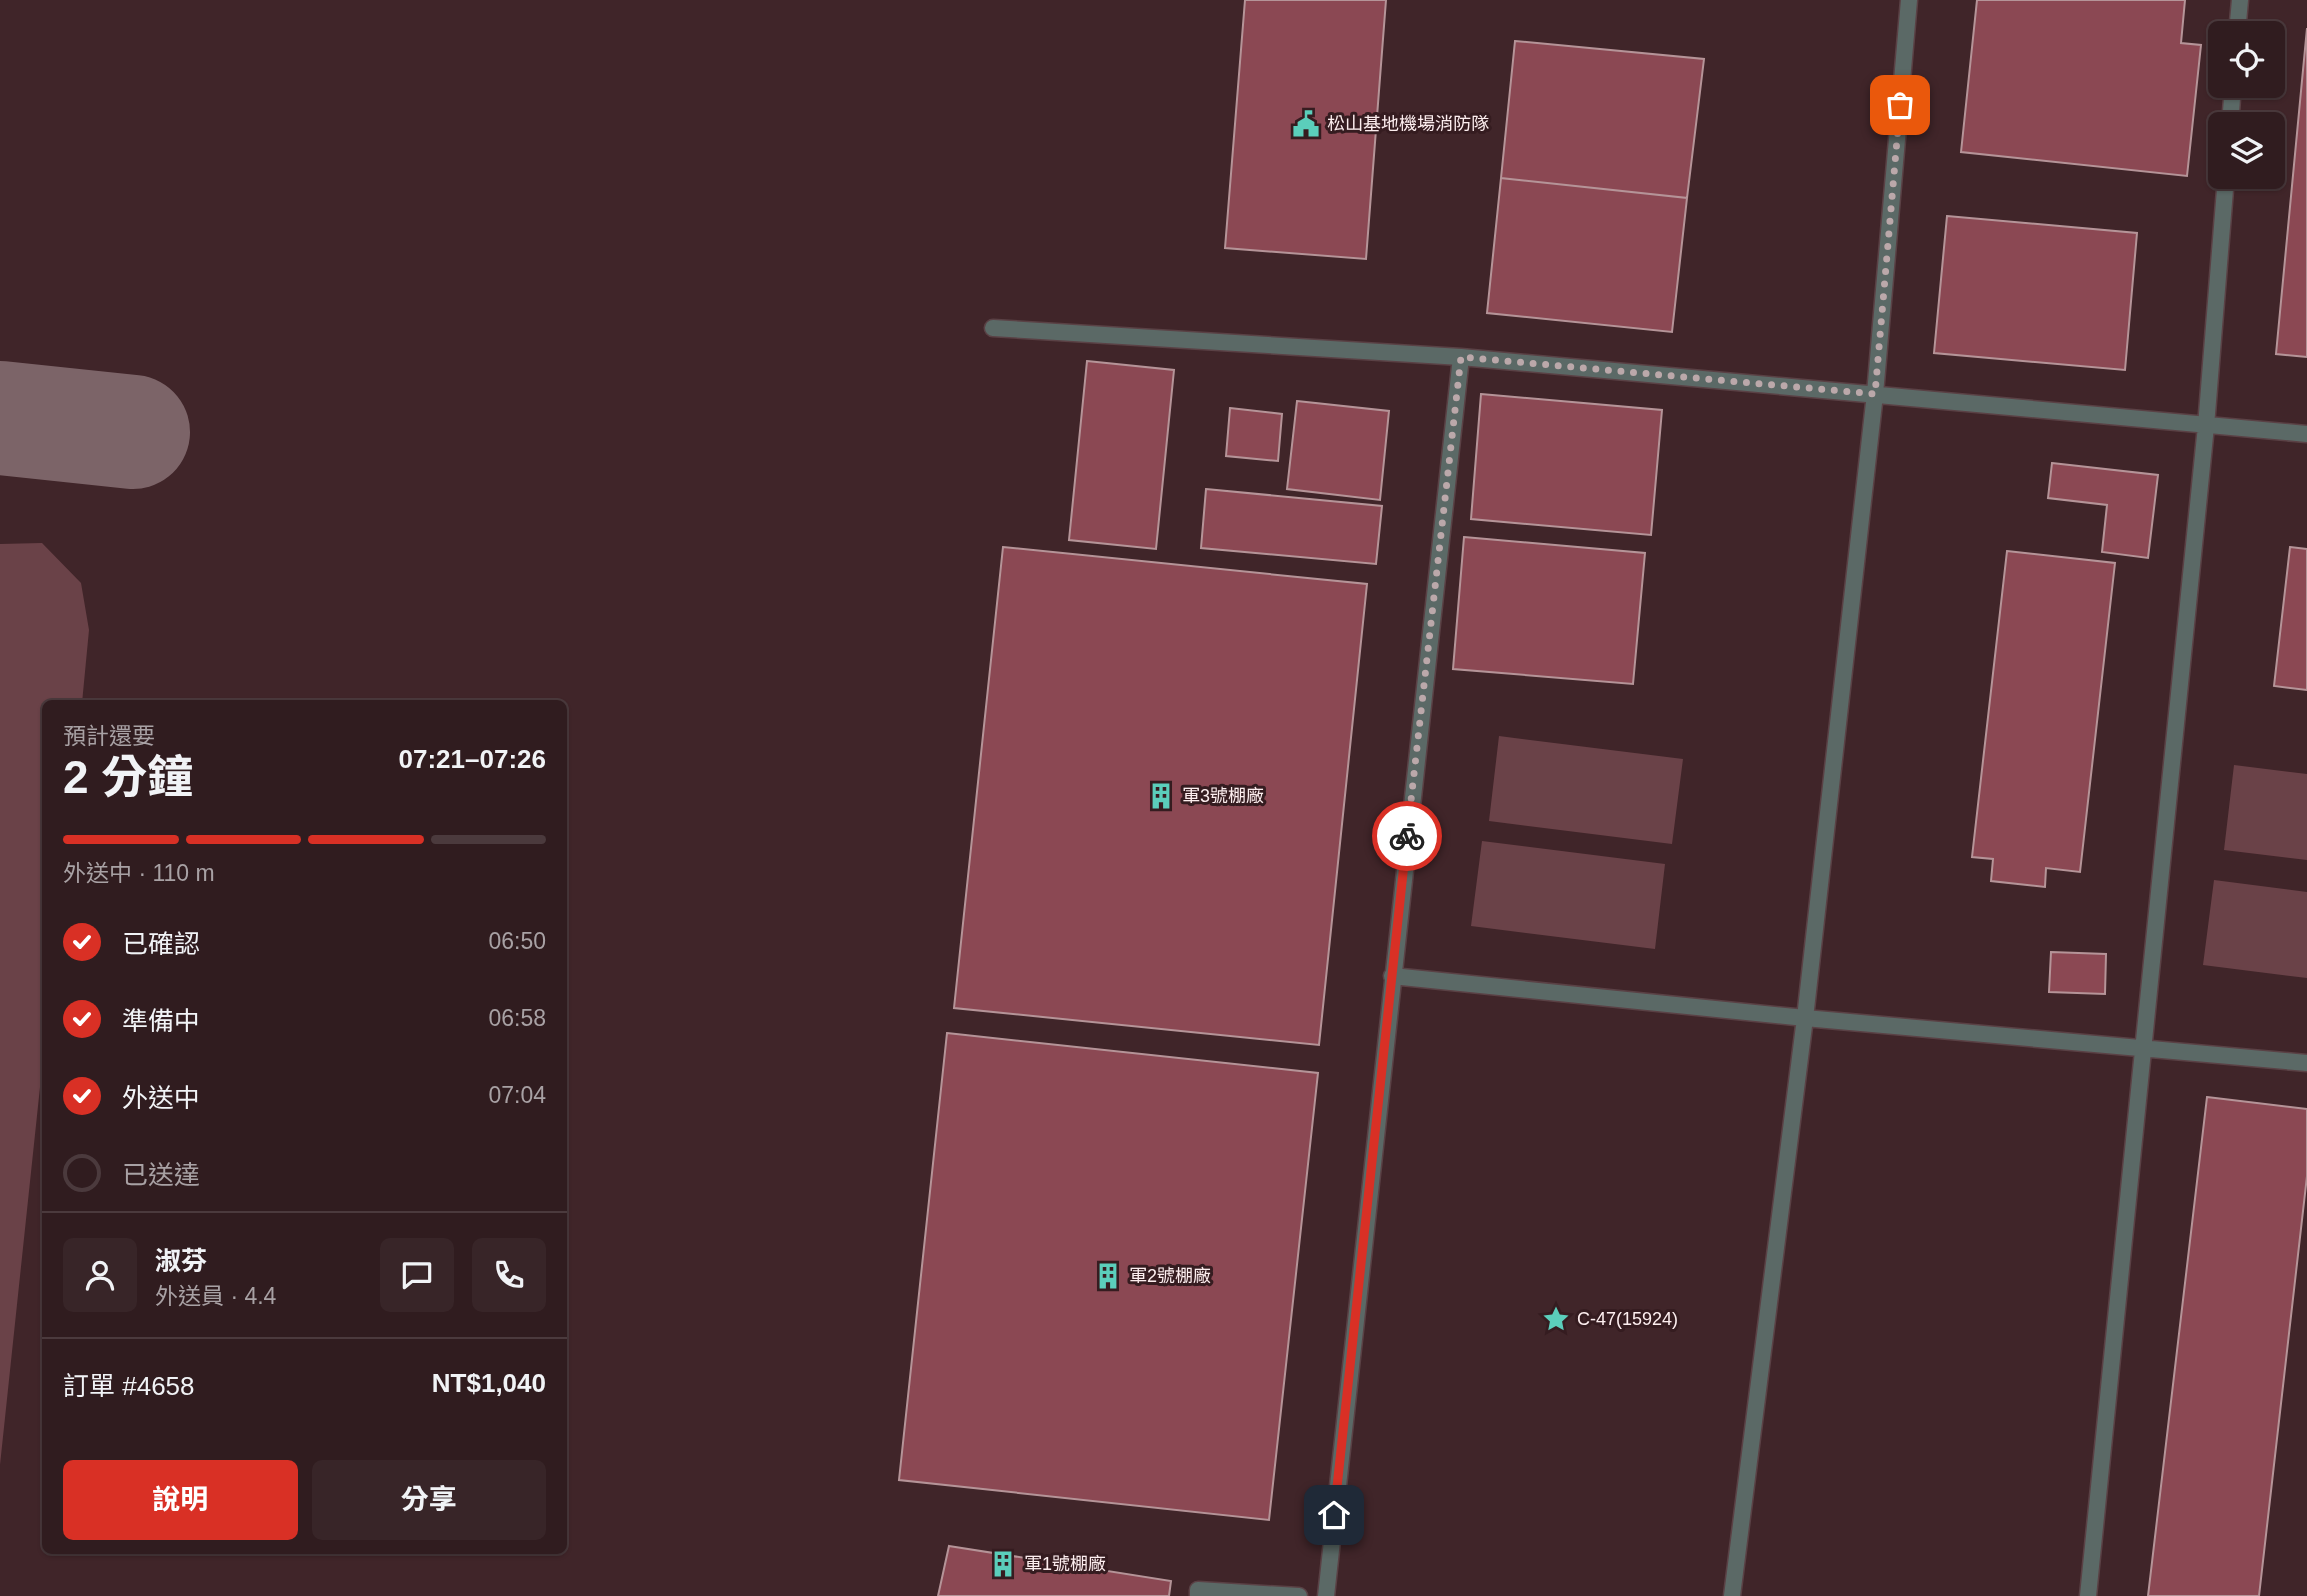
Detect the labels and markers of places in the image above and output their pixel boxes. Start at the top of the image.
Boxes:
pin [1870,75,1930,135]
public building icon: 松山基地機場消防隊 [1291,109,1321,139]
place label: 松山基地機場消防隊 [1327,114,1489,134]
building icon: 軍3號棚廠 [1146,781,1176,811]
place label: 軍3號棚廠 [1182,786,1264,806]
building icon: 軍2號棚廠 [1093,1261,1123,1291]
place label: 軍2號棚廠 [1129,1266,1211,1286]
place icon: C-47(15924) [1541,1304,1571,1334]
place label: C-47(15924) [1577,1309,1678,1329]
pin [1304,1485,1364,1545]
building icon: 軍1號棚廠 [988,1549,1018,1579]
place label: 軍1號棚廠 [1024,1554,1106,1574]

